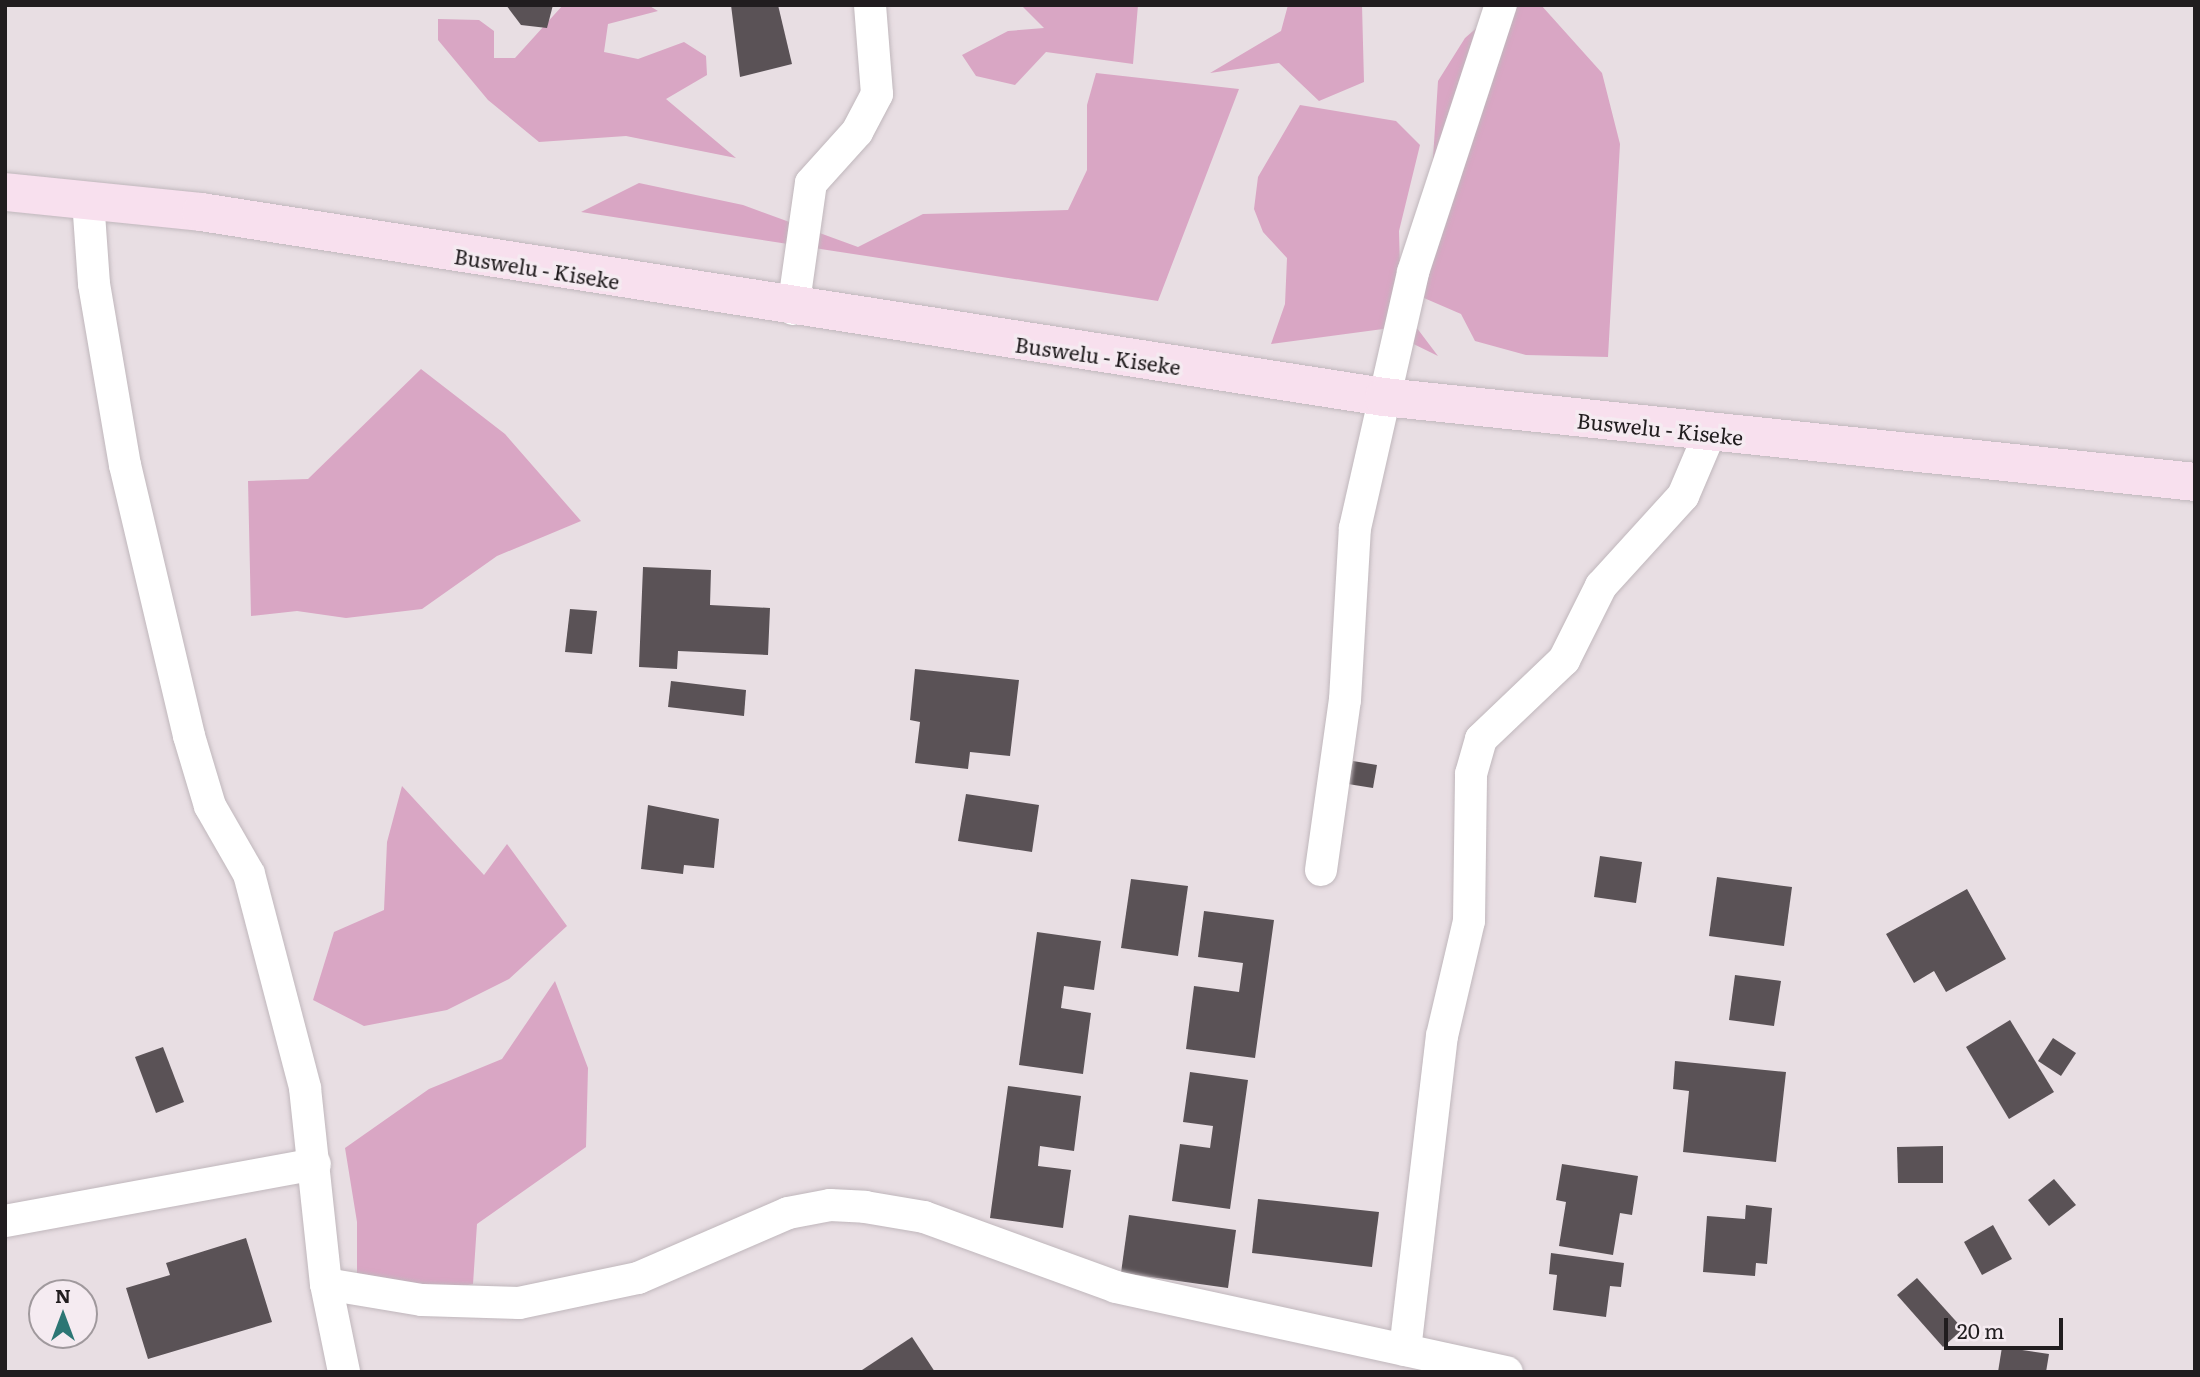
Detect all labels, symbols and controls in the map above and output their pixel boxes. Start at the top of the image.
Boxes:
street label: Buswelu - Kiseke [452,242,622,294]
street label: Buswelu - Kiseke [1013,331,1183,379]
street label: Buswelu - Kiseke [1576,407,1744,449]
north arrow [28,1279,98,1349]
text: N [55,1281,71,1309]
scale bar [1948,1304,2067,1348]
text: 20 m [1957,1314,2004,1345]

